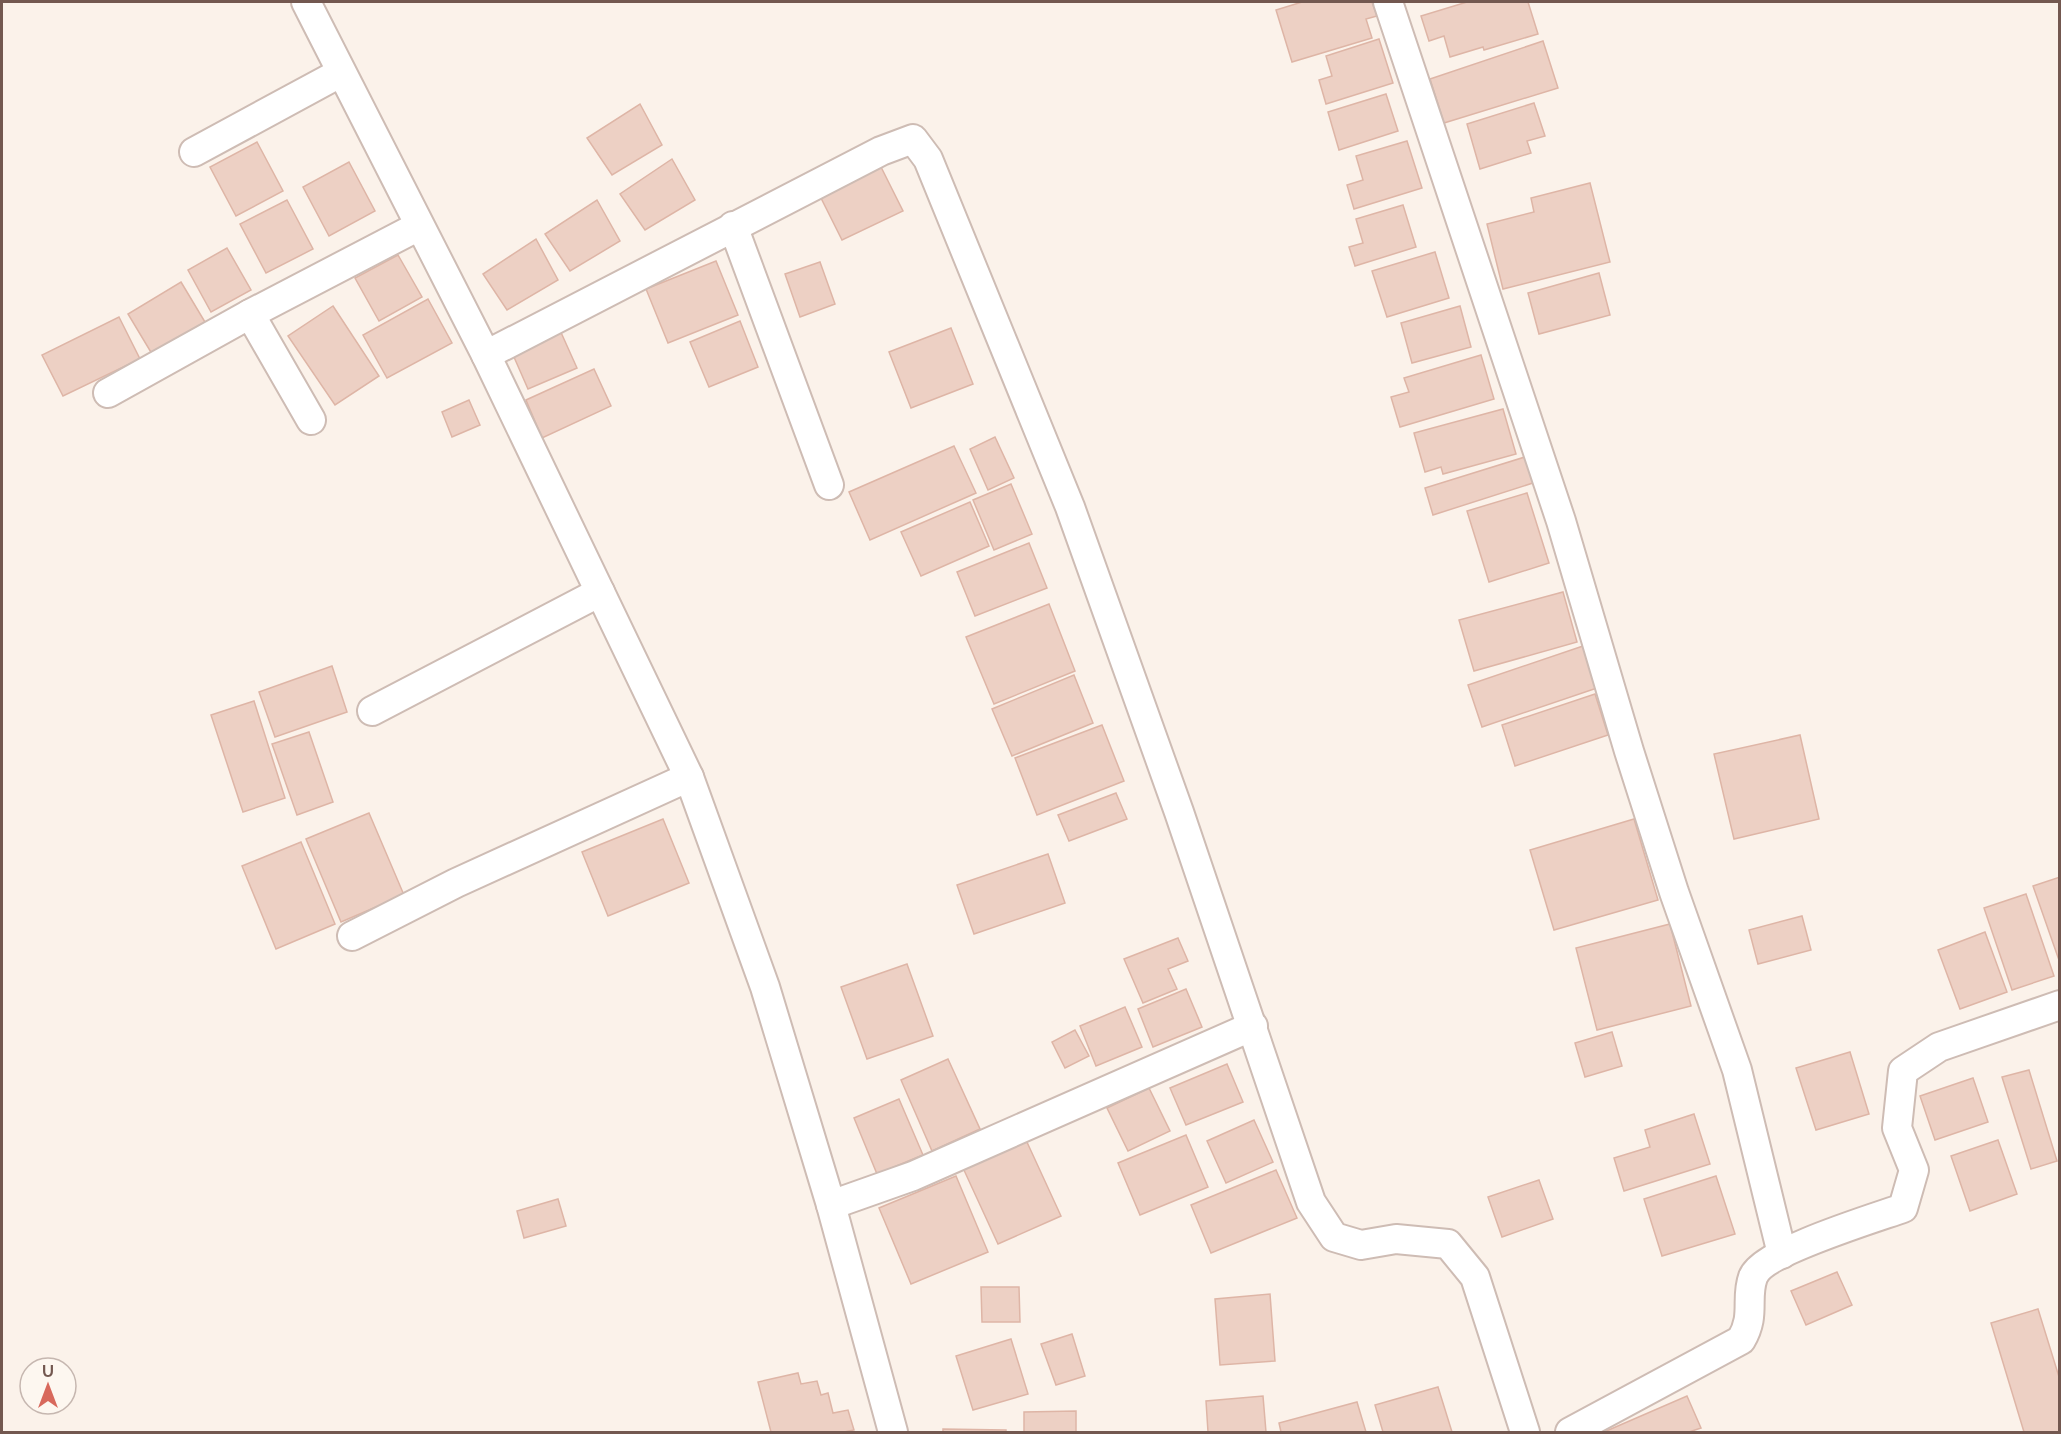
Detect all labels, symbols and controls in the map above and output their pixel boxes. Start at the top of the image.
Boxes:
north arrow [18,1356,78,1416]
text: U [42,1362,54,1381]

